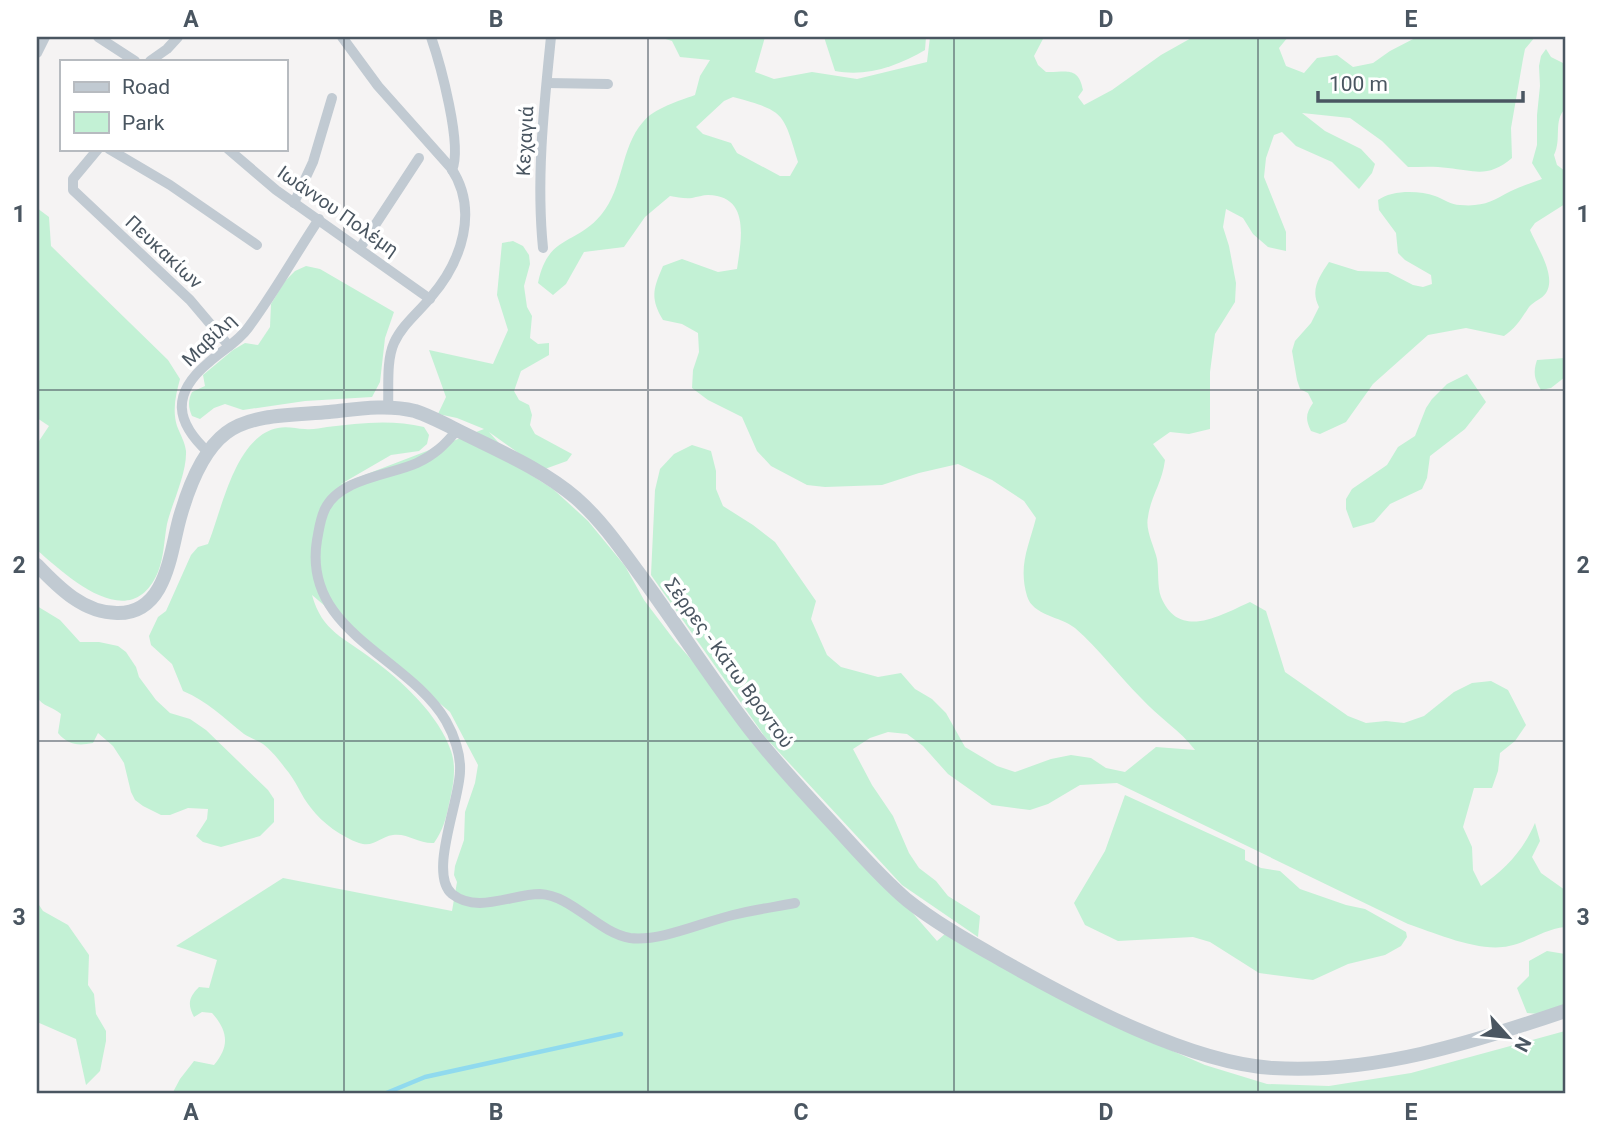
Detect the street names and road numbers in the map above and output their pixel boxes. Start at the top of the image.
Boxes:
street label: Κεχαγιά [512,105,538,176]
street label: Ιωάννου Πολέμη [273,161,403,261]
street label: Πευκακίων [121,211,207,293]
street label: Μαβίλη [177,309,241,371]
street label: Σέρρες - Κάτω Βροντού [660,574,798,752]

